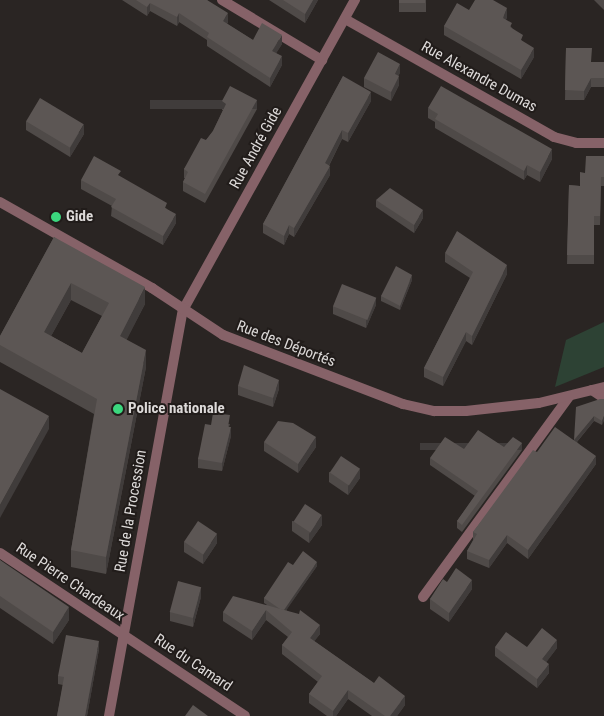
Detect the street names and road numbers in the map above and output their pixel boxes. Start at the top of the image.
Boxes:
street label: Rue Alexandre Dumas [418,38,540,116]
street label: Rue André Gide [226,104,286,192]
street label: Rue des Déportés [234,317,338,371]
street label: Rue de la Procession [111,448,151,574]
street label: Rue Pierre Chardeaux [12,539,128,625]
street label: Rue du Camard [151,630,235,696]

